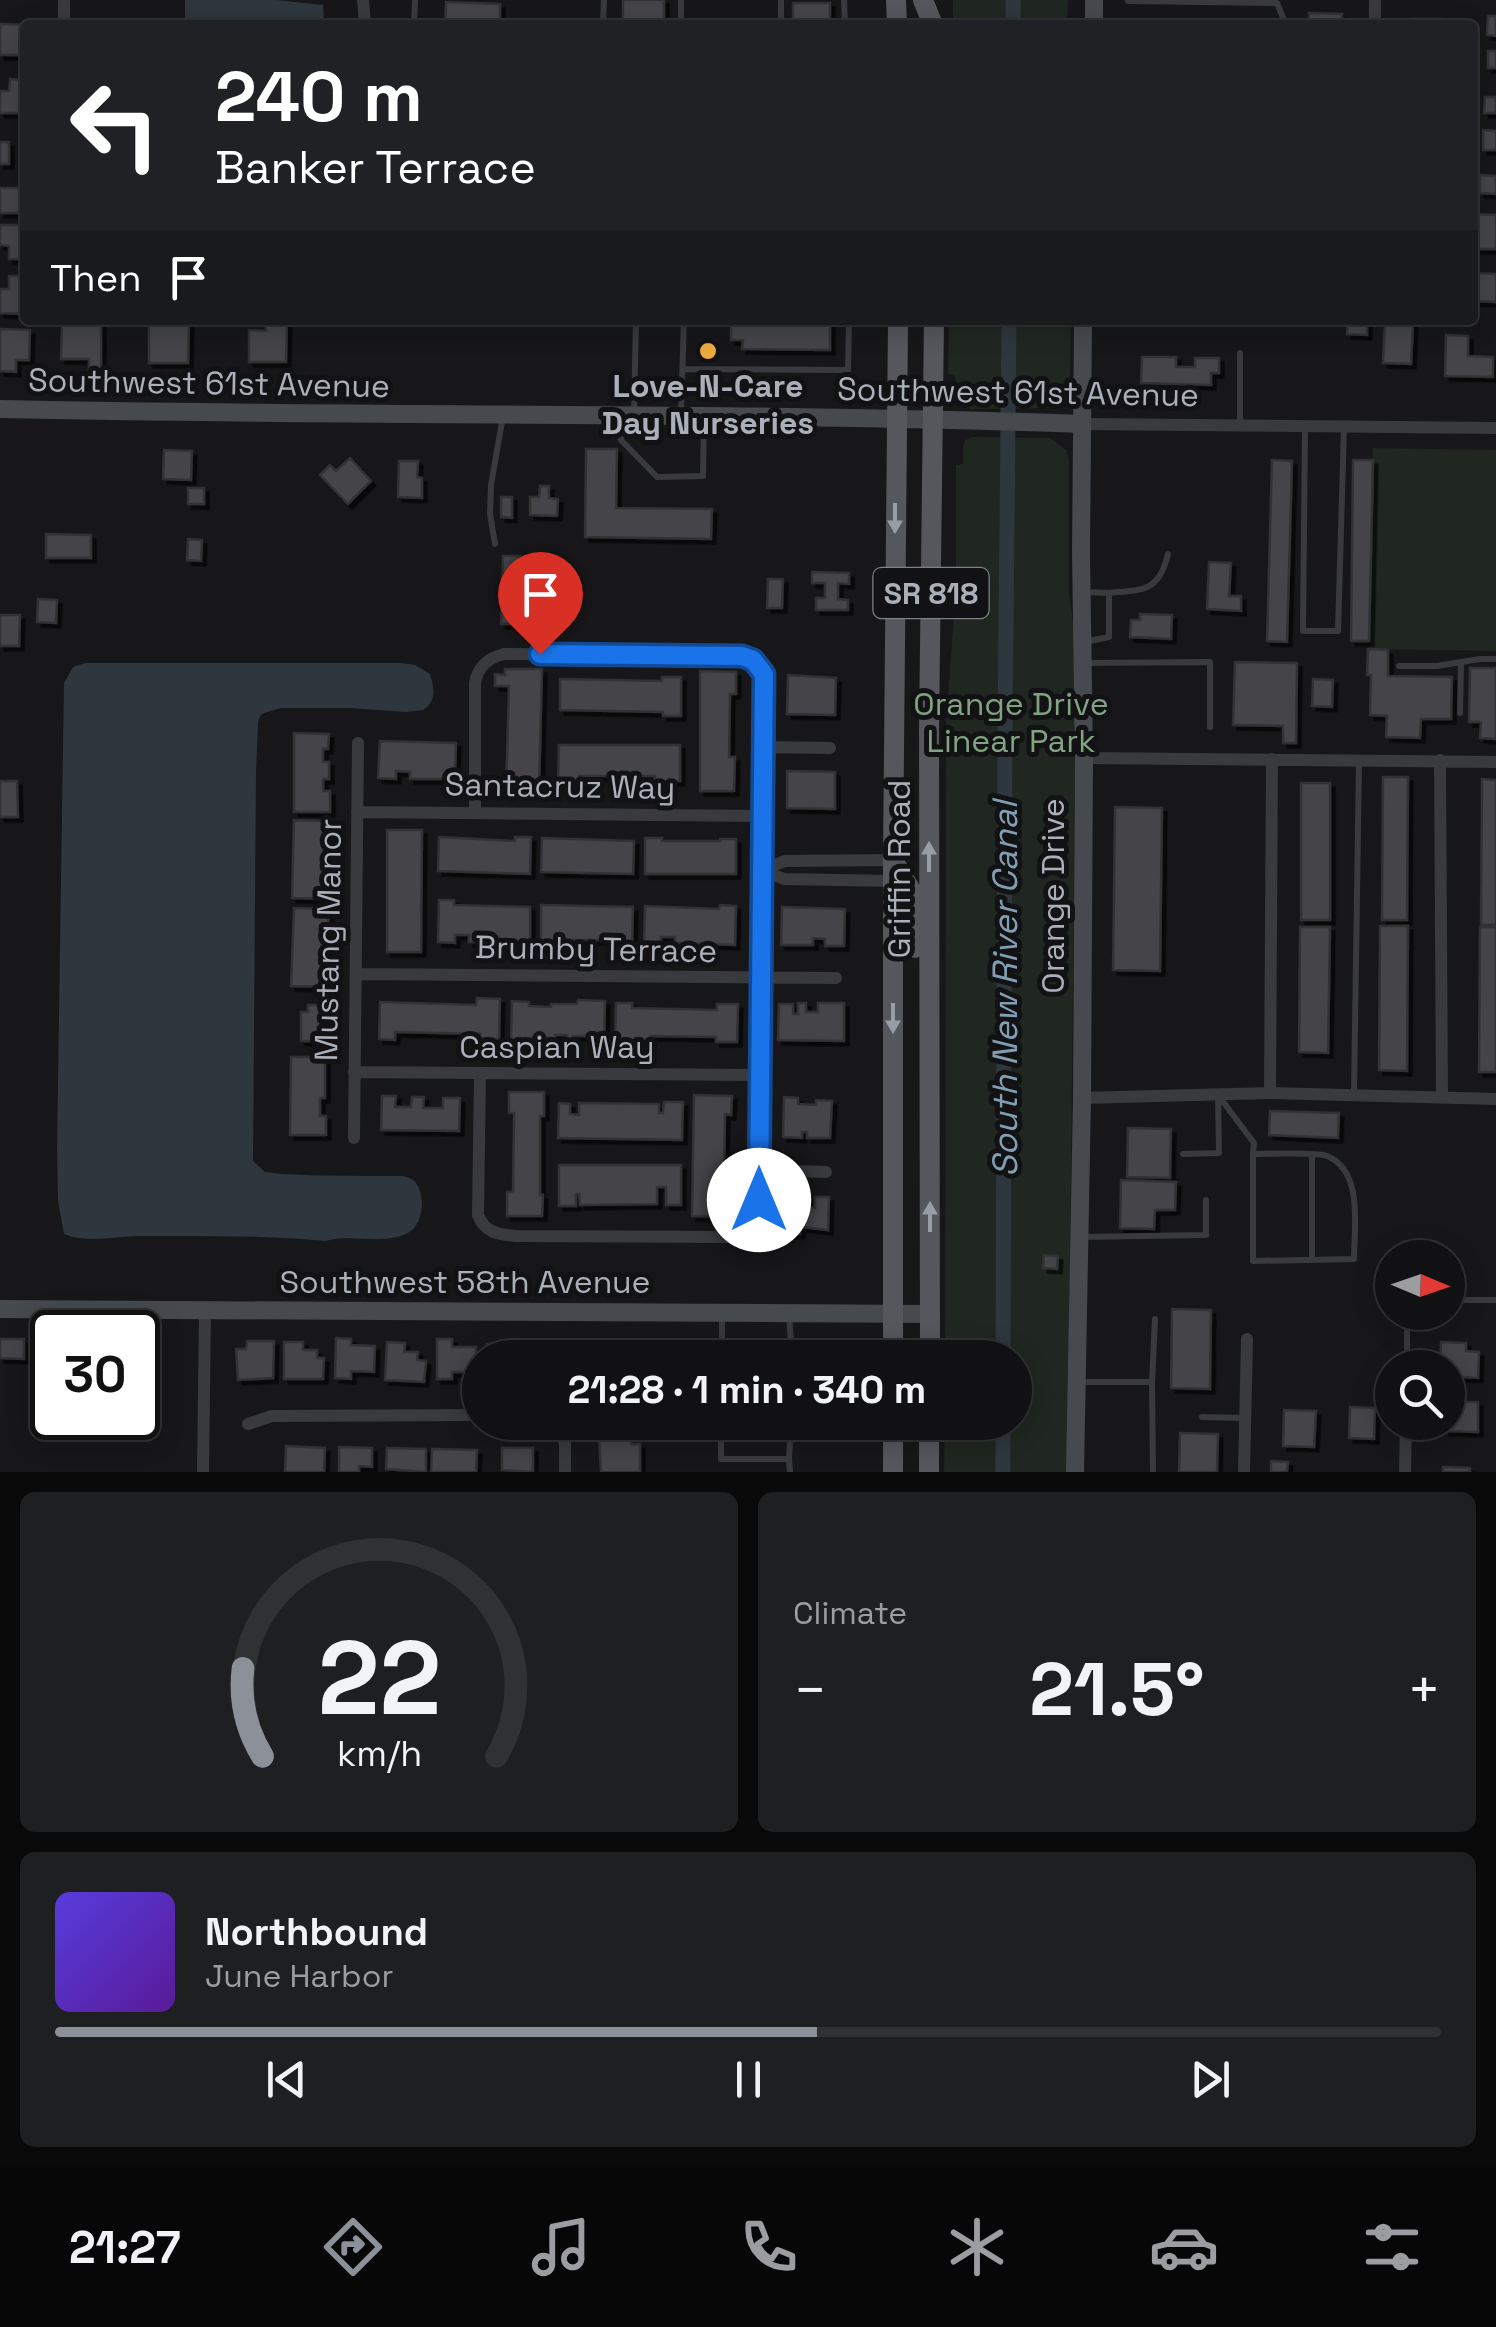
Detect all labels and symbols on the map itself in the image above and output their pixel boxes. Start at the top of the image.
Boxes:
marker: Love-N-Care Day Nurseries [697,340,719,362]
street label: Southwest 61st Avenue [28,360,390,406]
place label: Love-N-Care Day Nurseries [602,366,814,443]
street label: Southwest 61st Avenue [837,369,1199,415]
one-way arrow [887,502,903,534]
pin [498,552,583,655]
road number: SR 818 [874,568,988,618]
park label: Orange Drive Linear Park [913,684,1109,761]
street label: Santacruz Way [444,764,676,808]
street label: Griffin Road [879,780,919,958]
water label: South New River Canal [983,797,1027,1177]
street label: Orange Drive [1033,798,1073,994]
street label: Mustang Manor [306,818,350,1062]
one-way arrow [921,840,937,872]
street label: Brumby Terrace [475,927,717,971]
one-way arrow [885,1002,901,1034]
street label: Caspian Way [459,1027,655,1067]
position arrow [707,1148,811,1252]
one-way arrow [921,1200,937,1232]
north arrow [1375,1240,1465,1330]
street label: Southwest 58th Avenue [279,1262,651,1302]
speed limit sign: 30 [30,1310,160,1440]

